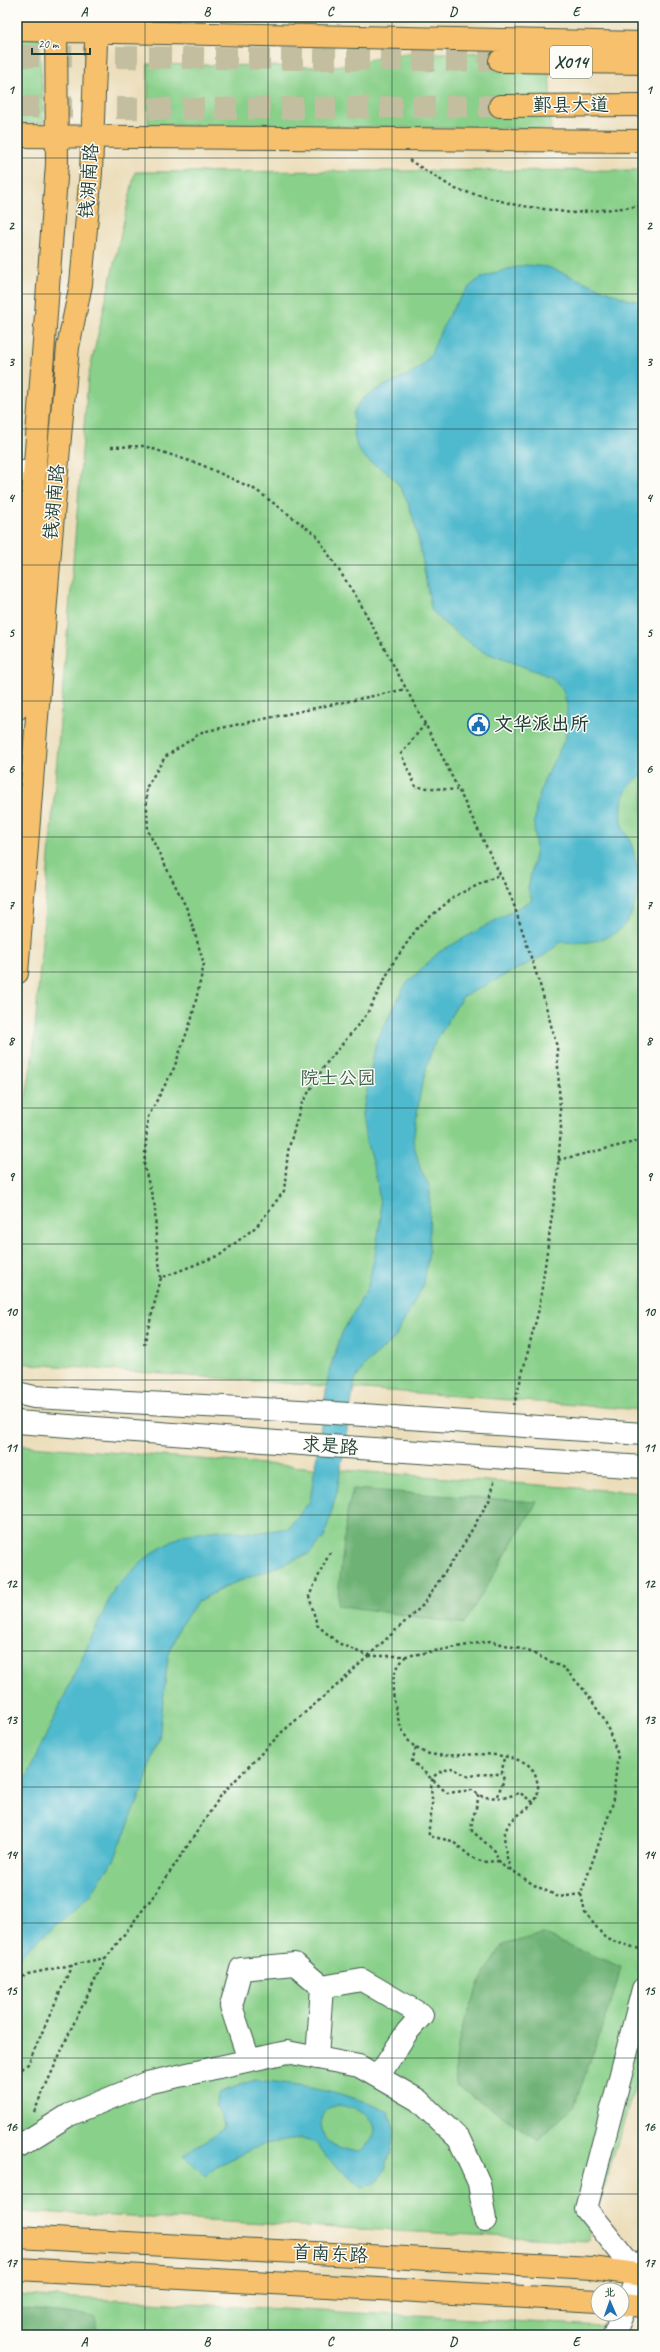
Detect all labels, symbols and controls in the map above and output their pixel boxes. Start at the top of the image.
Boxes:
text: A [81,4,89,20]
text: B [204,4,212,20]
text: C [327,4,335,20]
text: D [449,4,458,20]
text: E [573,4,582,20]
scale bar [32,30,90,56]
text: 20 m [38,36,60,52]
road number: X014 [550,46,592,78]
text: 1 [8,82,16,98]
text: 1 [646,82,654,98]
street label: 鄞县大道 [533,93,609,117]
street label: 钱湖南路 [74,142,104,220]
text: 2 [8,218,15,234]
text: 2 [646,218,653,234]
text: 3 [8,354,15,370]
text: 3 [646,354,653,370]
street label: 钱湖南路 [39,463,69,541]
text: 4 [8,490,16,506]
text: 4 [646,490,654,506]
text: 5 [8,625,15,641]
text: 5 [646,625,653,641]
public building icon: 文华派出所 [465,711,491,737]
place label: 文华派出所 [494,712,589,736]
text: 6 [8,761,15,777]
text: 6 [646,761,653,777]
text: 7 [8,897,15,913]
text: 7 [646,897,653,913]
text: 8 [8,1033,16,1049]
text: 8 [646,1033,654,1049]
park label: 院士公园 [300,1066,376,1090]
text: 9 [8,1169,15,1185]
text: 9 [646,1169,653,1185]
text: 10 [5,1304,18,1320]
text: 10 [643,1304,656,1320]
street label: 求是路 [301,1432,359,1460]
text: 11 [5,1440,19,1456]
text: 11 [643,1440,657,1456]
text: 12 [5,1576,18,1592]
text: 12 [643,1576,656,1592]
text: 13 [5,1712,18,1728]
text: 13 [643,1712,656,1728]
text: 14 [5,1847,19,1863]
text: 14 [643,1847,657,1863]
text: 15 [5,1983,18,1999]
text: 15 [643,1983,656,1999]
text: 16 [5,2119,18,2135]
text: 16 [643,2119,656,2135]
street label: 首南东路 [291,2240,369,2268]
text: 17 [5,2255,18,2271]
text: 17 [643,2255,656,2271]
north arrow [590,2282,630,2322]
text: 北 [604,2285,615,2299]
text: A [81,2334,89,2350]
text: B [204,2334,212,2350]
text: C [327,2334,335,2350]
text: D [449,2334,458,2350]
text: E [573,2334,582,2350]

